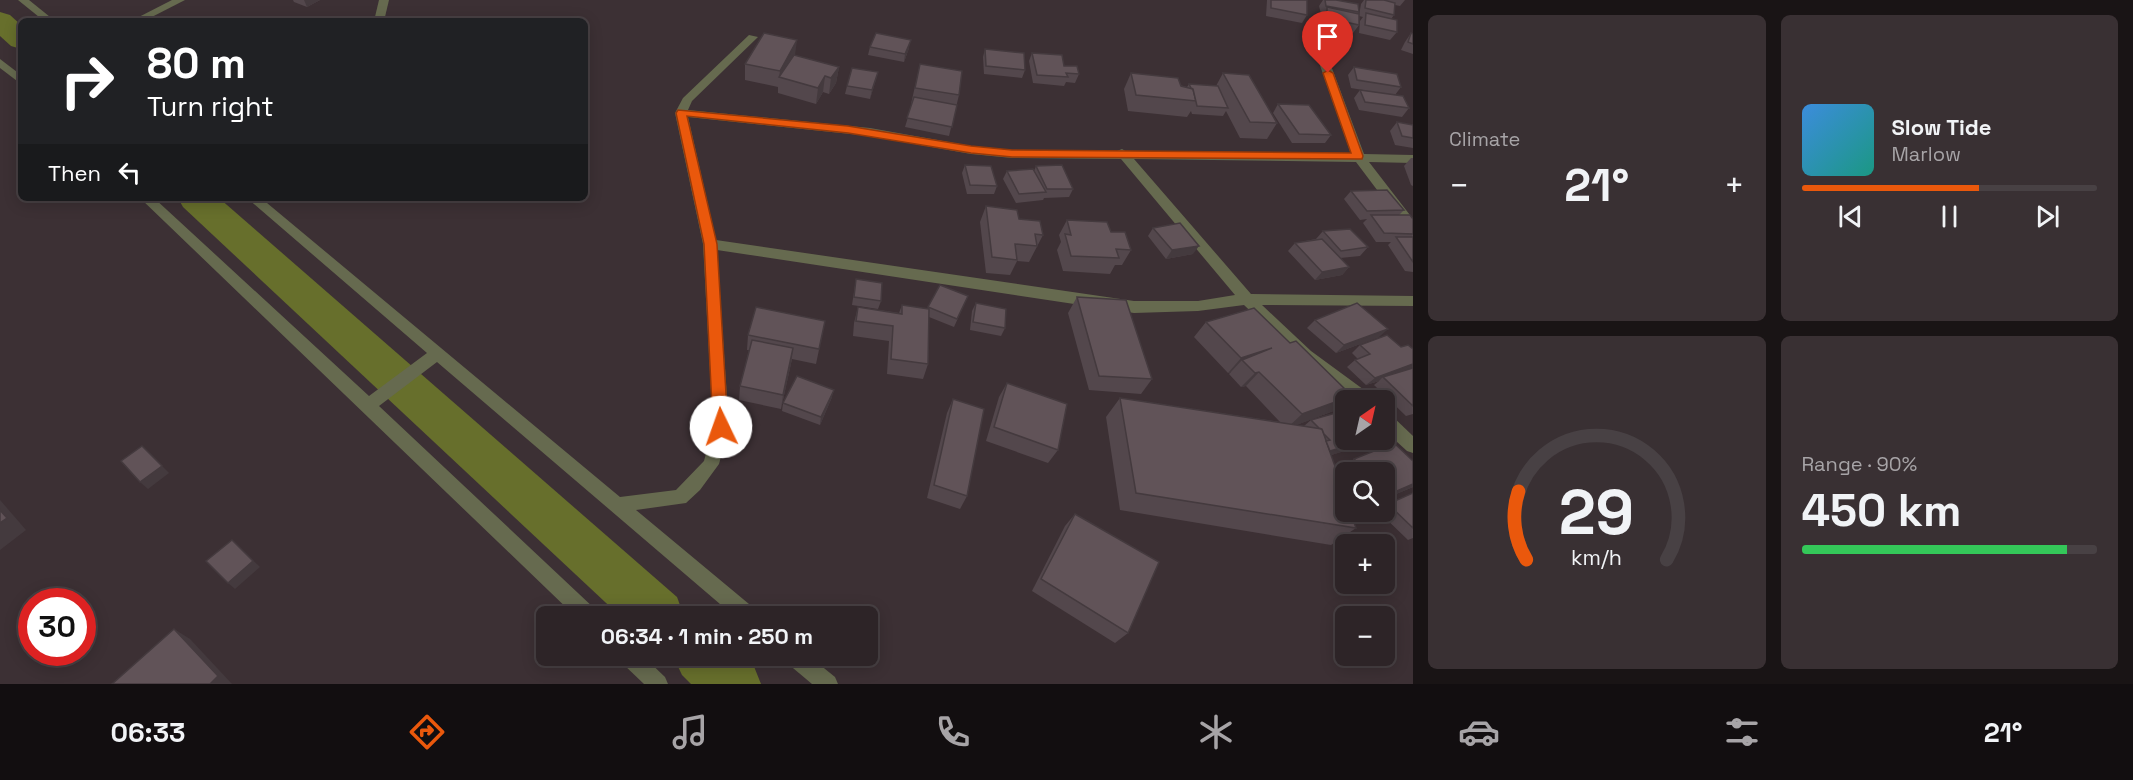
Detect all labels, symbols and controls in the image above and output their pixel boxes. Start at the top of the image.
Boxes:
pin [1302,11,1353,73]
icon: arrive [1311,20,1344,53]
text: 80 m [147,37,246,90]
icon: right [48,42,126,120]
text: Turn right [147,89,274,124]
text: Slow Tide [1892,113,1992,141]
text: Climate [1449,126,1520,152]
text: Marlow [1892,141,1961,167]
icon: left [113,156,146,189]
text: 21° [1564,157,1629,214]
text: Then [48,159,101,187]
text: − [1449,165,1469,207]
text: + [1724,165,1745,207]
icon: previous [1834,200,1867,233]
icon: pause [1933,200,1966,233]
icon: next [2031,200,2064,233]
north arrow [1335,390,1395,450]
map controls [1335,390,1395,666]
position arrow [689,395,753,459]
text: Range · 90% [1802,451,1917,477]
button: search [1335,462,1395,522]
text: 29 [1559,473,1634,552]
text: 450 km [1802,482,1962,539]
button: + [1335,534,1395,594]
text: km/h [1571,544,1622,571]
speed limit sign: 30 [18,588,96,666]
button: − [1335,606,1395,666]
text: 06:34 · 1 min · 250 m [601,622,813,650]
icon: directions [406,711,448,753]
icon: music [669,711,711,753]
icon: phone [932,711,974,753]
icon: climate [1195,711,1237,753]
icon: car [1458,711,1500,753]
icon: filters [1721,711,1763,753]
text: 06:33 [110,715,186,750]
text: 21° [1984,715,2023,750]

